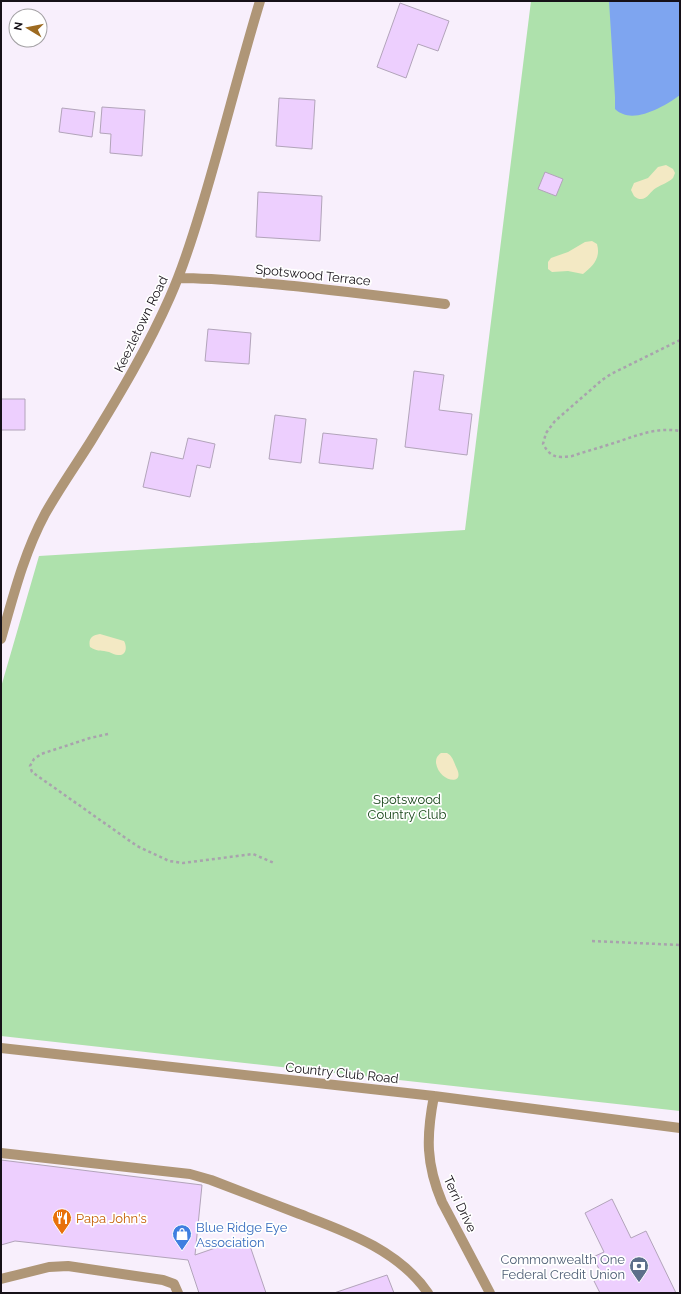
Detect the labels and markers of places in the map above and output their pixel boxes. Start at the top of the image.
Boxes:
restaurant icon: Papa John's [51,1207,73,1235]
place label: Papa John's [76,1211,147,1226]
place label: Blue Ridge Eye Association [196,1220,288,1250]
shop icon: Blue Ridge Eye Association [171,1223,193,1251]
place label: Commonwealth One Federal Credit Union [501,1252,625,1282]
bank icon: Commonwealth One Federal Credit Union [628,1255,650,1283]

